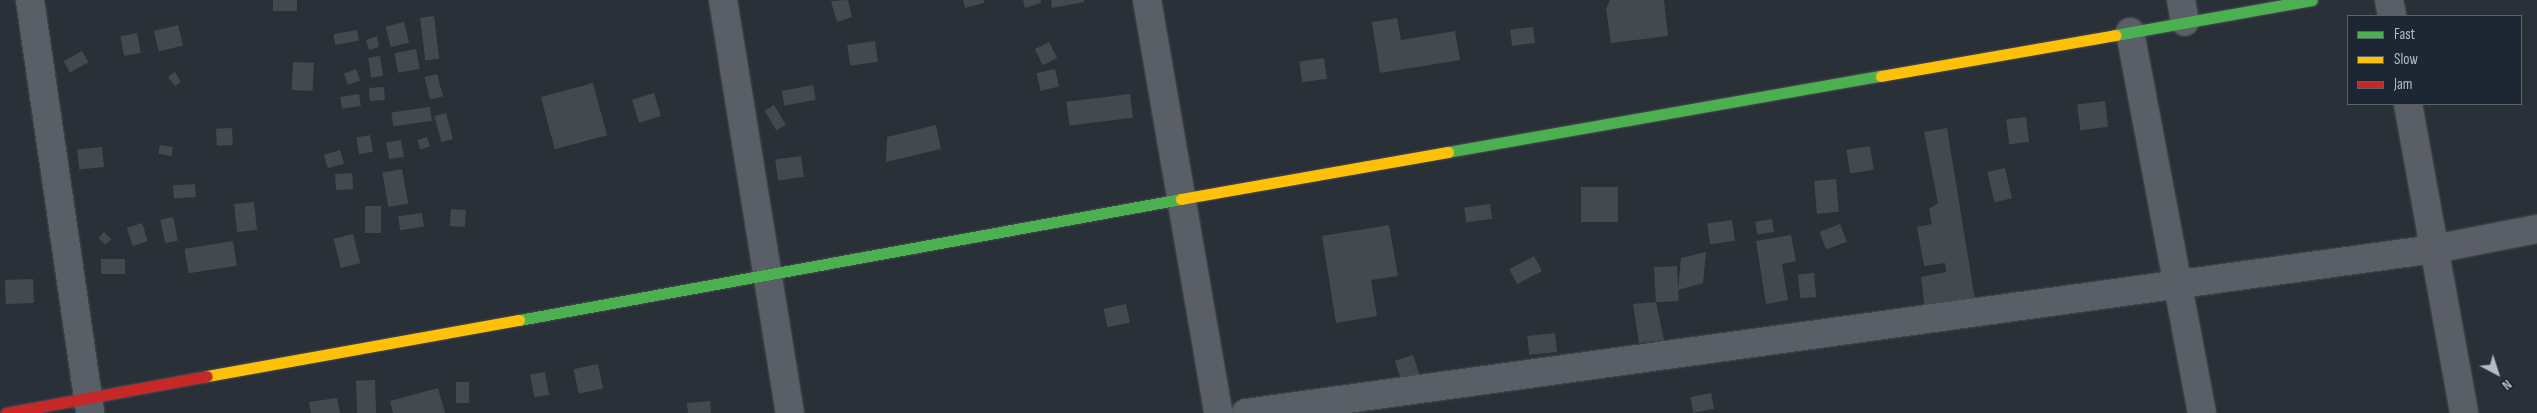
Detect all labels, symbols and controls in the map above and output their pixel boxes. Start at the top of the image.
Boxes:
legend [2347,15,2522,105]
text: Fast [2394,25,2415,44]
text: Slow [2394,50,2418,69]
text: Jam [2394,75,2412,94]
north arrow [2472,348,2522,398]
text: N [2499,376,2515,394]

